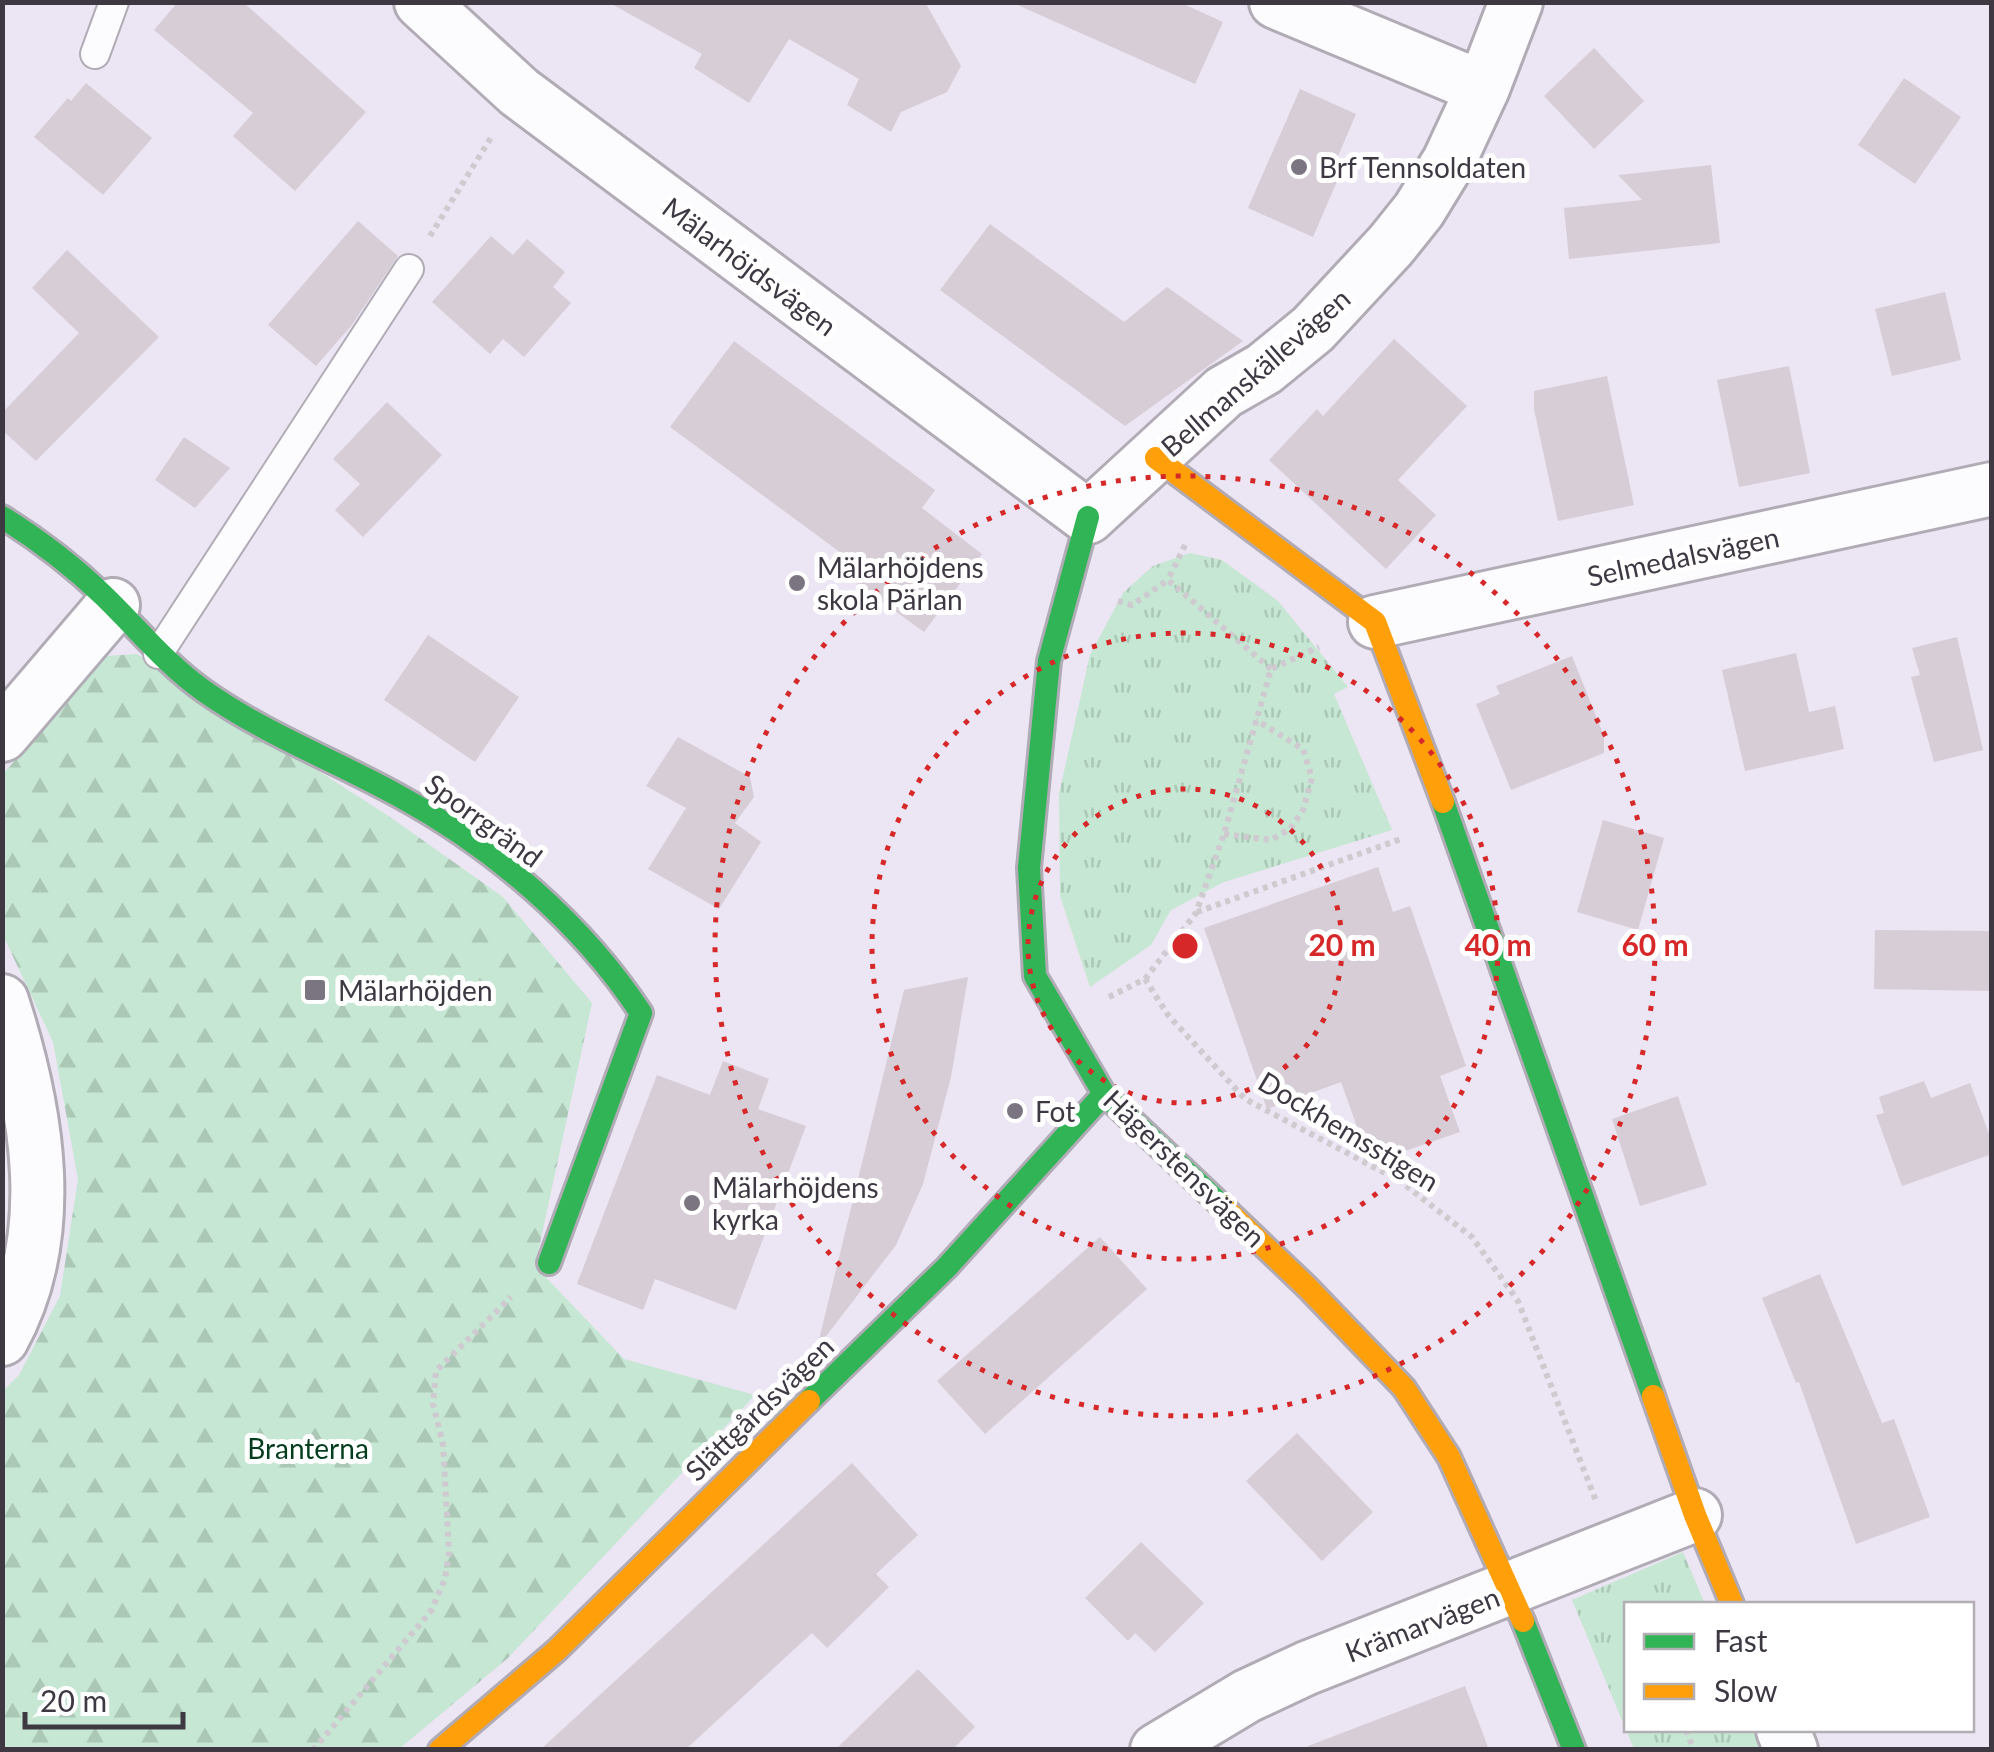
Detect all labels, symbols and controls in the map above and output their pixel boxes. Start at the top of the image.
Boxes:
place label: Brf Tennsoldaten [1319,150,1526,184]
marker: Brf Tennsoldaten [1288,156,1310,178]
street label: Mälarhöjdsvägen [656,190,844,342]
street label: Bellmanskällevägen [1154,281,1356,463]
street label: Selmedalsvägen [1584,519,1782,593]
place label: Mälarhöjdens skola Pärlan [817,550,984,616]
marker: Mälarhöjdens skola Pärlan [786,572,808,594]
street label: Sporrgränd [419,766,549,874]
text: 20 m [1308,926,1376,962]
text: 40 m [1464,926,1532,962]
text: 60 m [1621,926,1689,962]
centre of rings [1167,928,1203,964]
place label: Mälarhöjden [338,973,493,1007]
marker: Mälarhöjden [302,977,328,1003]
street label: Dockhemsstigen [1253,1064,1445,1198]
street label: Hägerstensvägen [1097,1082,1273,1254]
place label: Fot [1035,1094,1075,1128]
marker: Fot [1004,1100,1026,1122]
place label: Mälarhöjdens kyrka [712,1170,879,1236]
marker: Mälarhöjdens kyrka [681,1192,703,1214]
street label: Slättgårdsvägen [678,1329,840,1487]
park label: Branterna [247,1431,369,1465]
street label: Krämarvägen [1340,1579,1504,1669]
legend [1624,1602,1974,1732]
text: Fast [1714,1622,1768,1658]
scale bar [25,1667,182,1729]
text: Slow [1714,1672,1778,1708]
text: 20 m [40,1682,107,1718]

